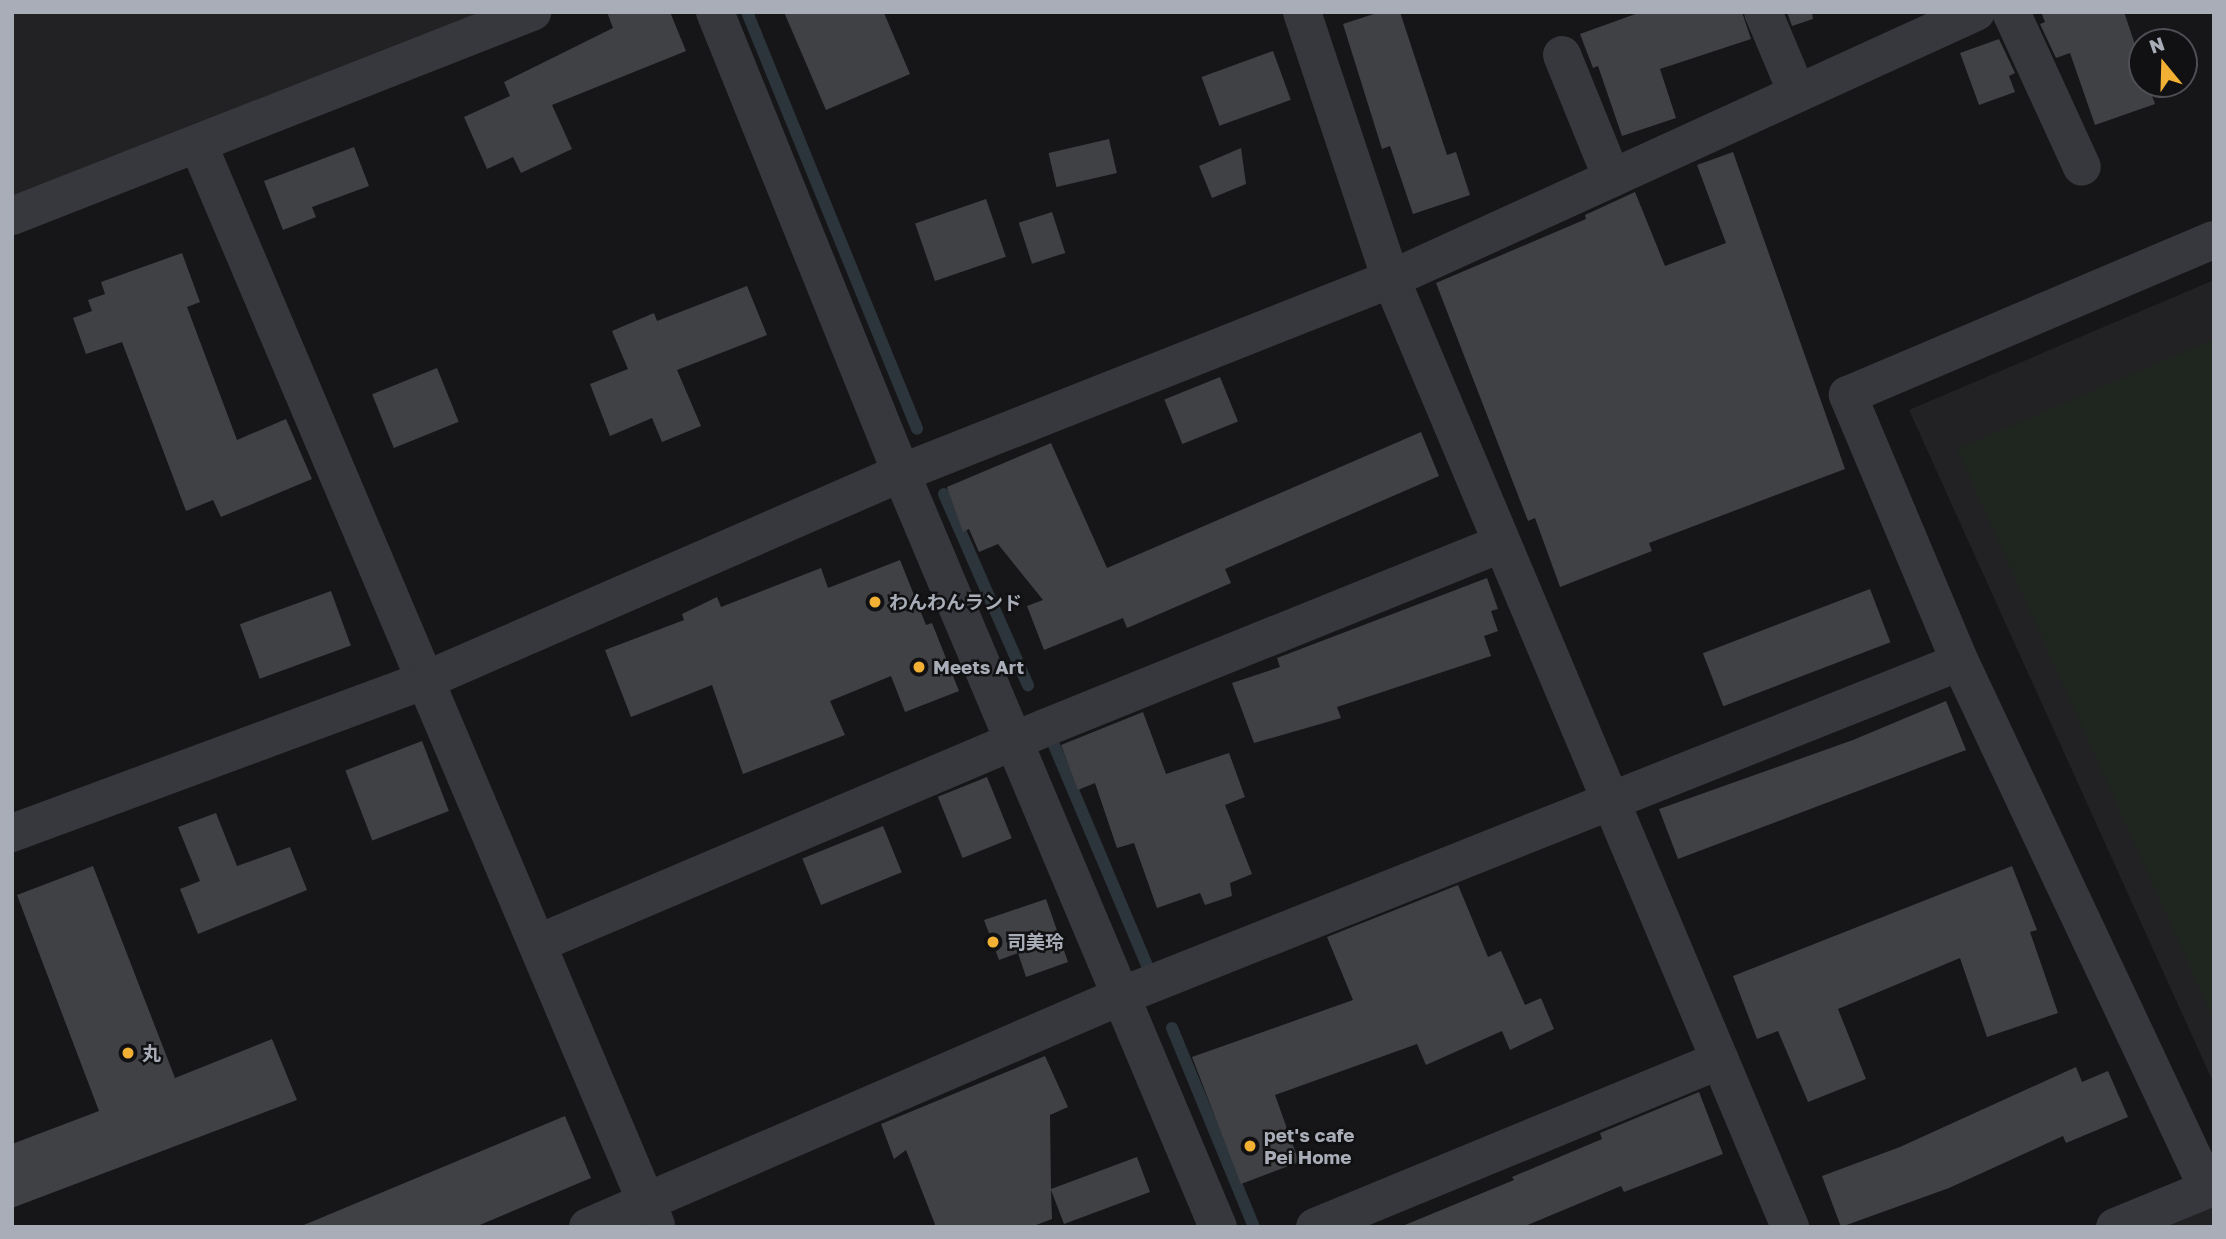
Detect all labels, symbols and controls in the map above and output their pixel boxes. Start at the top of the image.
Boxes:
north arrow [2128,28,2198,98]
text: N [2146,31,2167,58]
place label: わんわんランド [889,591,1022,613]
marker: わんわんランド [867,594,883,610]
place label: Meets Art [933,656,1024,678]
marker: Meets Art [911,659,927,675]
place label: 司美玲 [1007,931,1064,953]
marker: 司美玲 [985,934,1001,950]
place label: 丸 [142,1042,161,1064]
marker: 丸 [120,1045,136,1061]
place label: pet's cafe Pei Home [1264,1124,1355,1168]
marker: pet's cafe Pei Home [1242,1138,1258,1154]

